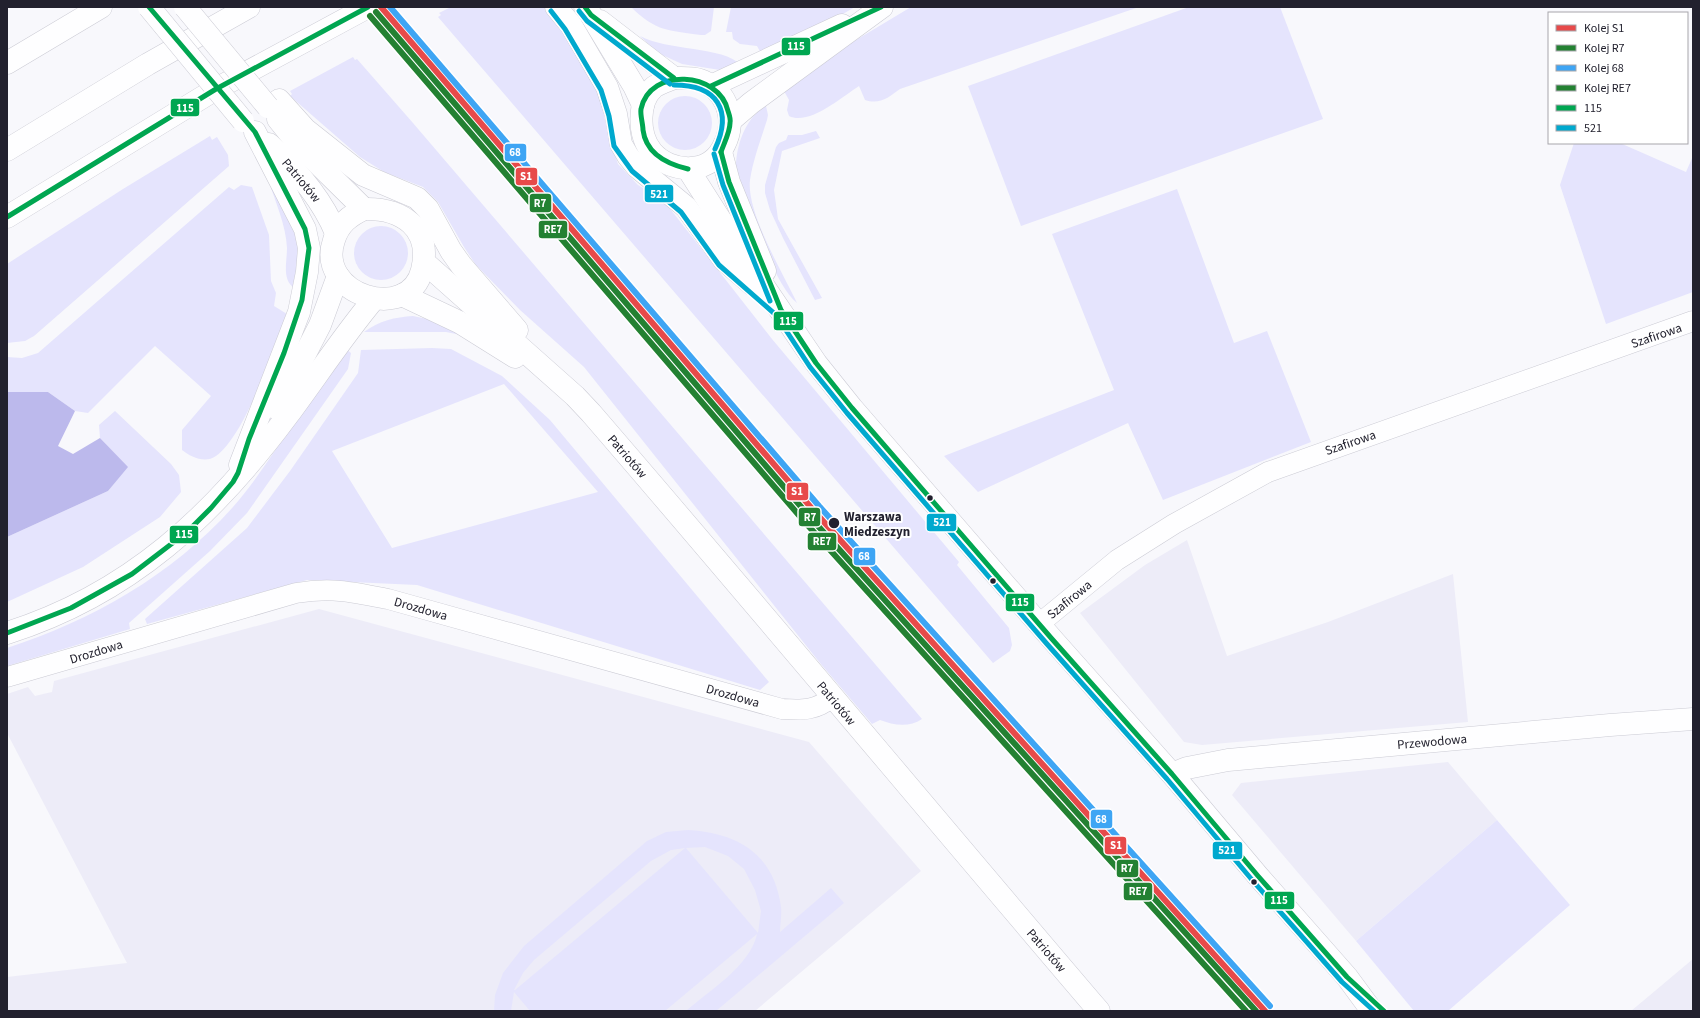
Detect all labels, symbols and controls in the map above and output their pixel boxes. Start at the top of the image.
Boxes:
legend [1548,12,1688,144]
text: Kolej S1 [1584,20,1624,37]
line badge: 115 [781,37,811,56]
text: 115 [787,39,805,54]
text: Kolej R7 [1584,40,1625,57]
text: Kolej 68 [1584,60,1624,77]
text: Kolej RE7 [1584,80,1631,97]
line badge: 115 [170,98,200,117]
text: 115 [1584,100,1602,117]
text: 115 [176,101,194,116]
text: 521 [1584,120,1602,137]
line badge: 68 [504,143,527,162]
text: 68 [509,145,521,160]
street label: Patriotów [277,155,325,207]
line badge: S1 [515,167,538,186]
text: S1 [520,169,532,184]
line badge: 521 [644,184,674,203]
text: 521 [650,187,668,202]
line badge: R7 [529,193,552,213]
text: R7 [534,196,546,211]
line badge: RE7 [538,220,568,239]
text: RE7 [544,222,562,237]
line badge: 115 [773,311,804,331]
text: 115 [779,314,797,329]
street label: Szafirowa [1628,319,1684,353]
street label: Szafirowa [1322,426,1378,460]
street label: Patriotów [603,431,652,483]
line badge: S1 [786,482,809,501]
text: S1 [791,484,803,499]
unlabelled marker [925,493,935,503]
line badge: R7 [798,507,821,527]
place label: Warszawa Miedzeszyn [844,508,910,541]
text: R7 [804,510,816,525]
line badge: 521 [926,513,957,532]
text: 521 [933,515,951,530]
marker: Warszawa Miedzeszyn [827,516,841,530]
line badge: 115 [169,525,199,544]
text: 115 [175,527,193,542]
line badge: RE7 [807,532,837,551]
text: RE7 [813,534,831,549]
line badge: 68 [853,547,876,566]
text: 68 [858,549,870,564]
unlabelled marker [988,576,998,586]
street label: Szafirowa [1043,576,1096,623]
street label: Drozdowa [392,593,450,625]
line badge: 115 [1005,593,1035,612]
text: 115 [1011,595,1029,610]
street label: Drozdowa [67,635,125,669]
street label: Patriotów [812,678,860,730]
street label: Drozdowa [704,680,762,712]
street label: Przewodowa [1396,730,1468,754]
line badge: 68 [1090,809,1113,829]
text: 68 [1095,812,1107,827]
line badge: S1 [1104,836,1127,855]
text: S1 [1110,838,1122,853]
line badge: 521 [1212,841,1243,860]
text: 521 [1218,843,1236,858]
line badge: R7 [1116,859,1139,878]
text: R7 [1121,861,1133,876]
unlabelled marker [1249,877,1259,887]
line badge: RE7 [1123,882,1153,901]
text: RE7 [1129,884,1147,899]
line badge: 115 [1264,891,1295,910]
text: 115 [1270,893,1288,908]
street label: Patriotów [1022,925,1071,977]

